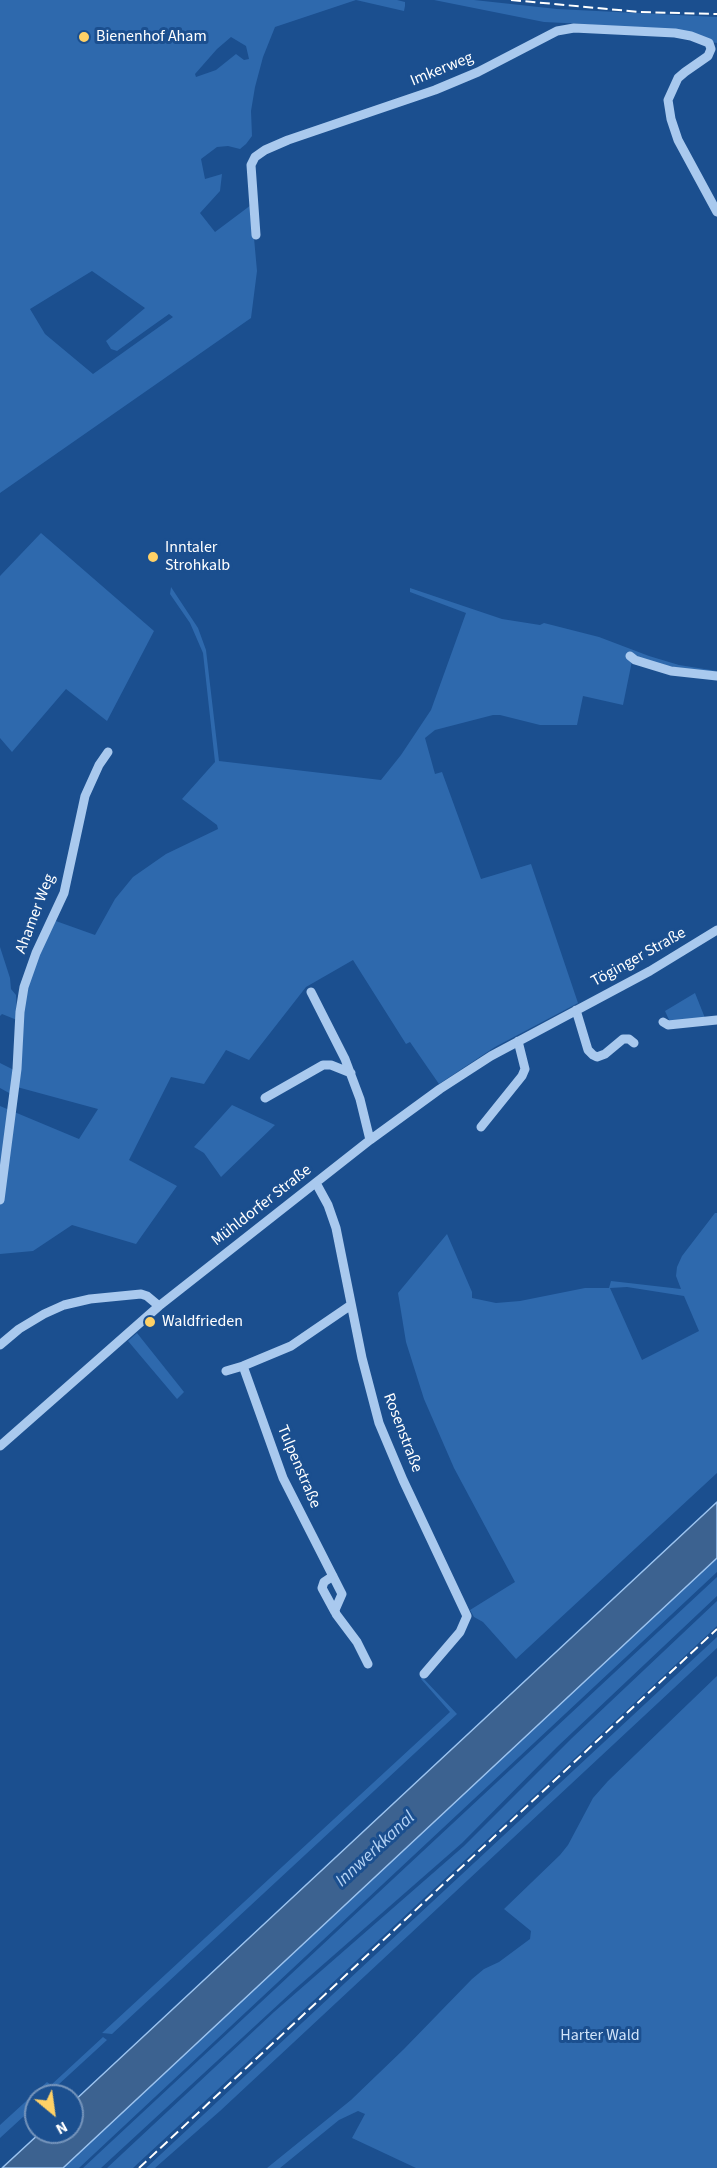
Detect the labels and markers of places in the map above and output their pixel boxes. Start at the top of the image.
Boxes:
place label: Bienenhof Aham [96,27,207,47]
marker: Bienenhof Aham [77,30,91,44]
place label: Inntaler Strohkalb [165,538,230,576]
marker: Inntaler Strohkalb [146,550,160,564]
place label: Waldfrieden [162,1312,243,1332]
marker: Waldfrieden [143,1315,157,1329]

